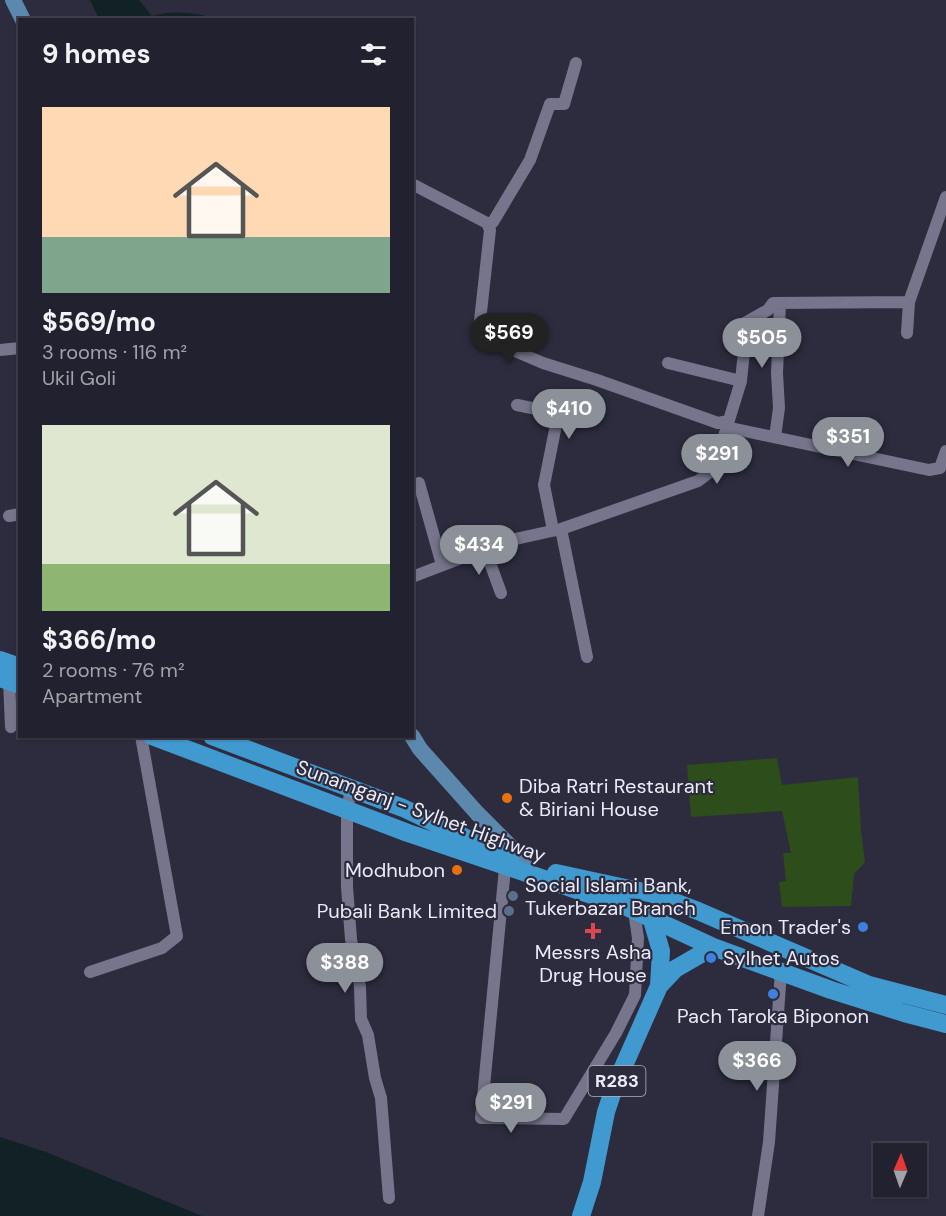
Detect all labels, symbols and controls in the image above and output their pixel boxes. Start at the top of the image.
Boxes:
text: 9 homes [42,37,151,71]
icon: filters [357,38,390,71]
icon: home [162,146,270,254]
text: $569/mo [42,305,156,339]
pin: $569 [473,313,545,364]
pin: $505 [726,318,798,369]
text: $569 [484,319,534,345]
text: $505 [736,324,788,350]
text: 3 rooms · 116 m² [42,339,187,365]
text: Ukil Goli [42,365,116,391]
pin: $410 [533,389,605,440]
text: $410 [546,395,592,421]
pin: $351 [812,417,884,468]
text: $351 [826,423,870,449]
pin: $291 [681,434,753,485]
text: $291 [695,440,739,466]
icon: home [162,464,270,572]
pin: $434 [443,525,515,576]
text: $434 [454,531,504,557]
text: $366/mo [42,623,156,657]
text: 2 rooms · 76 m² [42,657,185,683]
text: Apartment [42,683,142,709]
street label: Sunamganj - Sylhet Highway [293,754,549,868]
place label: Diba Ratri Restaurant & Biriani House [519,773,714,822]
marker: Diba Ratri Restaurant & Biriani House [500,791,514,805]
place label: Modhubon [345,857,445,883]
marker: Modhubon [450,863,464,877]
place label: Social Islami Bank, Tukerbazar Branch [525,872,696,921]
marker: Social Islami Bank, Tukerbazar Branch [506,889,520,903]
place label: Pubali Bank Limited [317,898,497,924]
marker: Pubali Bank Limited [502,904,516,918]
place label: Emon Trader's [720,914,851,940]
marker: Emon Trader's [856,920,870,934]
marker: Messrs Asha Drug House [586,924,600,938]
place label: Messrs Asha Drug House [535,939,651,988]
pin: $388 [309,943,381,994]
place label: Sylhet Autos [723,945,840,971]
text: $388 [320,949,370,975]
marker: Sylhet Autos [704,951,718,965]
marker: Pach Taroka Biponon [766,987,780,1001]
place label: Pach Taroka Biponon [677,1003,869,1029]
pin: $366 [721,1041,793,1092]
text: $366 [732,1047,782,1073]
road number: R283 [588,1066,646,1096]
pin: $291 [475,1083,547,1134]
text: $291 [489,1089,533,1115]
north arrow [873,1143,927,1197]
map controls [873,1143,927,1197]

